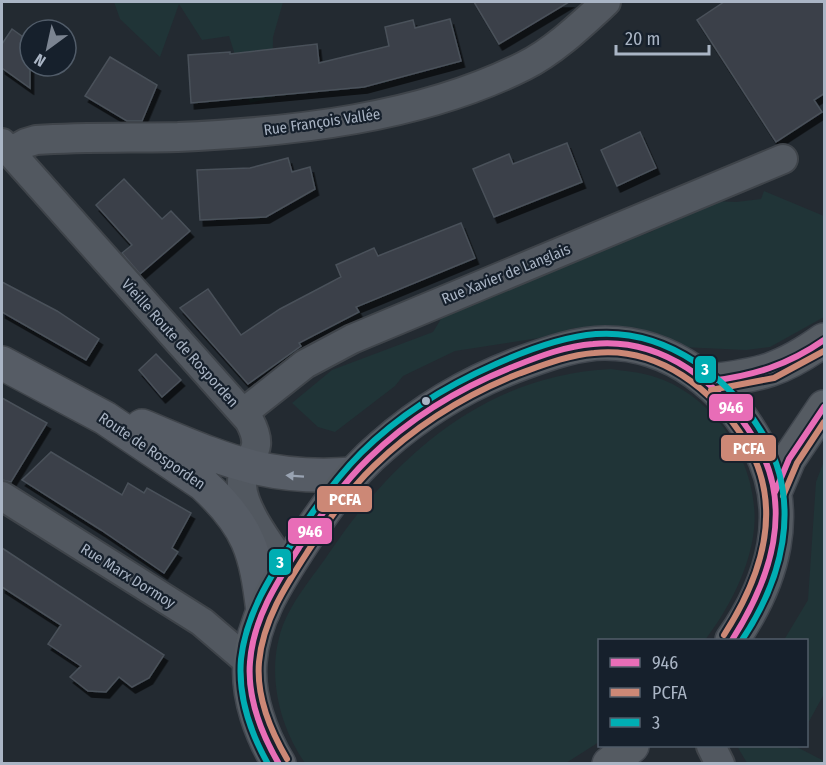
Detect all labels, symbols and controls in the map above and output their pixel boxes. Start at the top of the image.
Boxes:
north arrow [18,18,78,78]
scale bar [616,18,709,56]
text: 20 m [625,28,660,50]
text: N [31,50,49,71]
street label: Rue François Vallée [262,105,382,139]
street label: Rue Xavier de Langlais [439,240,573,308]
street label: Vieille Route de Rosporden [118,275,242,411]
line badge: 3 [694,355,717,384]
text: 3 [700,360,709,379]
line badge: 946 [708,393,754,422]
unlabelled marker [420,395,432,407]
text: 946 [719,398,743,417]
street label: Route de Rosporden [95,409,209,493]
line badge: PCFA [720,434,777,462]
text: PCFA [733,439,765,458]
one-way arrow [285,471,304,480]
line badge: PCFA [316,485,373,513]
text: PCFA [329,490,361,509]
line badge: 946 [287,517,333,545]
text: 946 [298,522,322,541]
street label: Rue Marx Dormoy [77,540,179,612]
line badge: 3 [268,548,292,576]
text: 3 [275,553,284,572]
legend [598,639,808,747]
text: 946 [652,652,678,674]
text: PCFA [652,682,688,704]
text: 3 [652,712,660,734]

